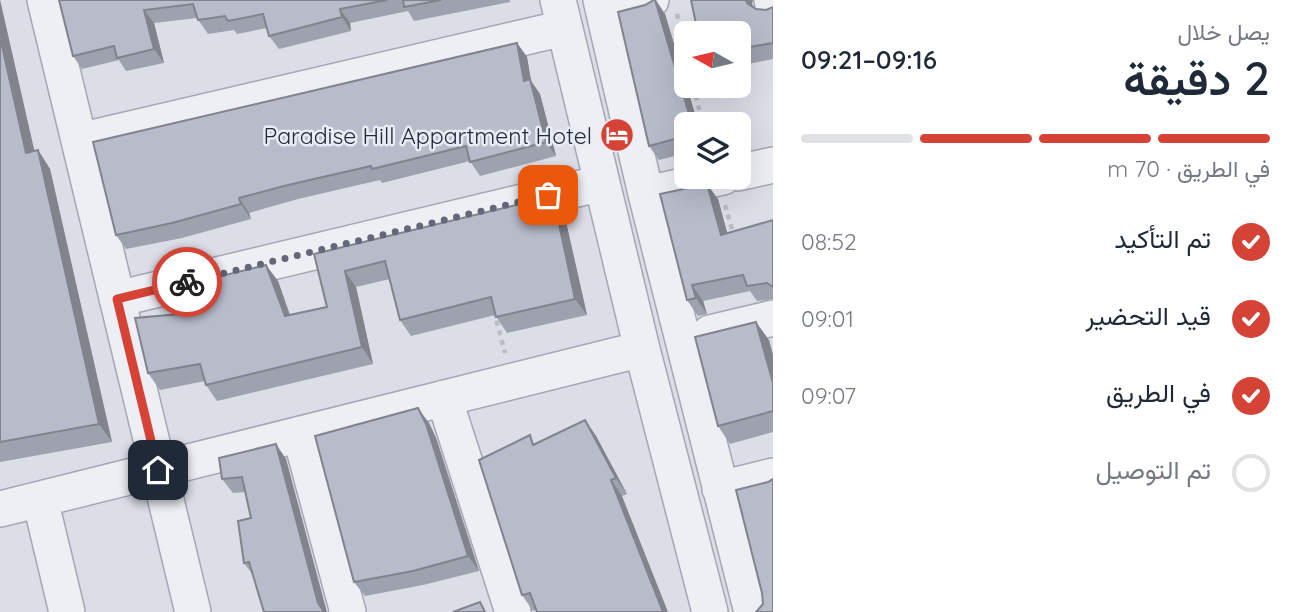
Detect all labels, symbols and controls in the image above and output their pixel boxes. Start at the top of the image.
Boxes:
text: يصل خلال [1177,17,1270,46]
north arrow [674,21,751,98]
map controls [674,21,751,189]
text: 09:16–09:21 [801,43,937,76]
text: 2 دقيقة [1123,49,1270,107]
button: layers [674,112,751,189]
hotel icon: Paradise Hill Appartment Hotel [598,116,636,154]
place label: Paradise Hill Appartment Hotel [264,121,592,150]
text: في الطريق · 70 m [1107,154,1270,183]
pin [518,165,578,225]
icon: bag [529,176,567,214]
text: تم التأكيد [1114,222,1211,255]
icon: check [1232,223,1270,261]
text: 08:52 [801,227,857,256]
courier [152,247,222,317]
icon: bike [168,263,206,301]
text: قيد التحضير [1085,299,1211,332]
icon: check [1232,300,1270,338]
text: 09:01 [801,304,854,333]
text: في الطريق [1106,376,1211,409]
icon: check [1232,377,1270,415]
text: 09:07 [801,381,856,410]
pin [128,440,188,500]
icon: home [139,451,177,489]
text: تم التوصيل [1096,453,1211,486]

